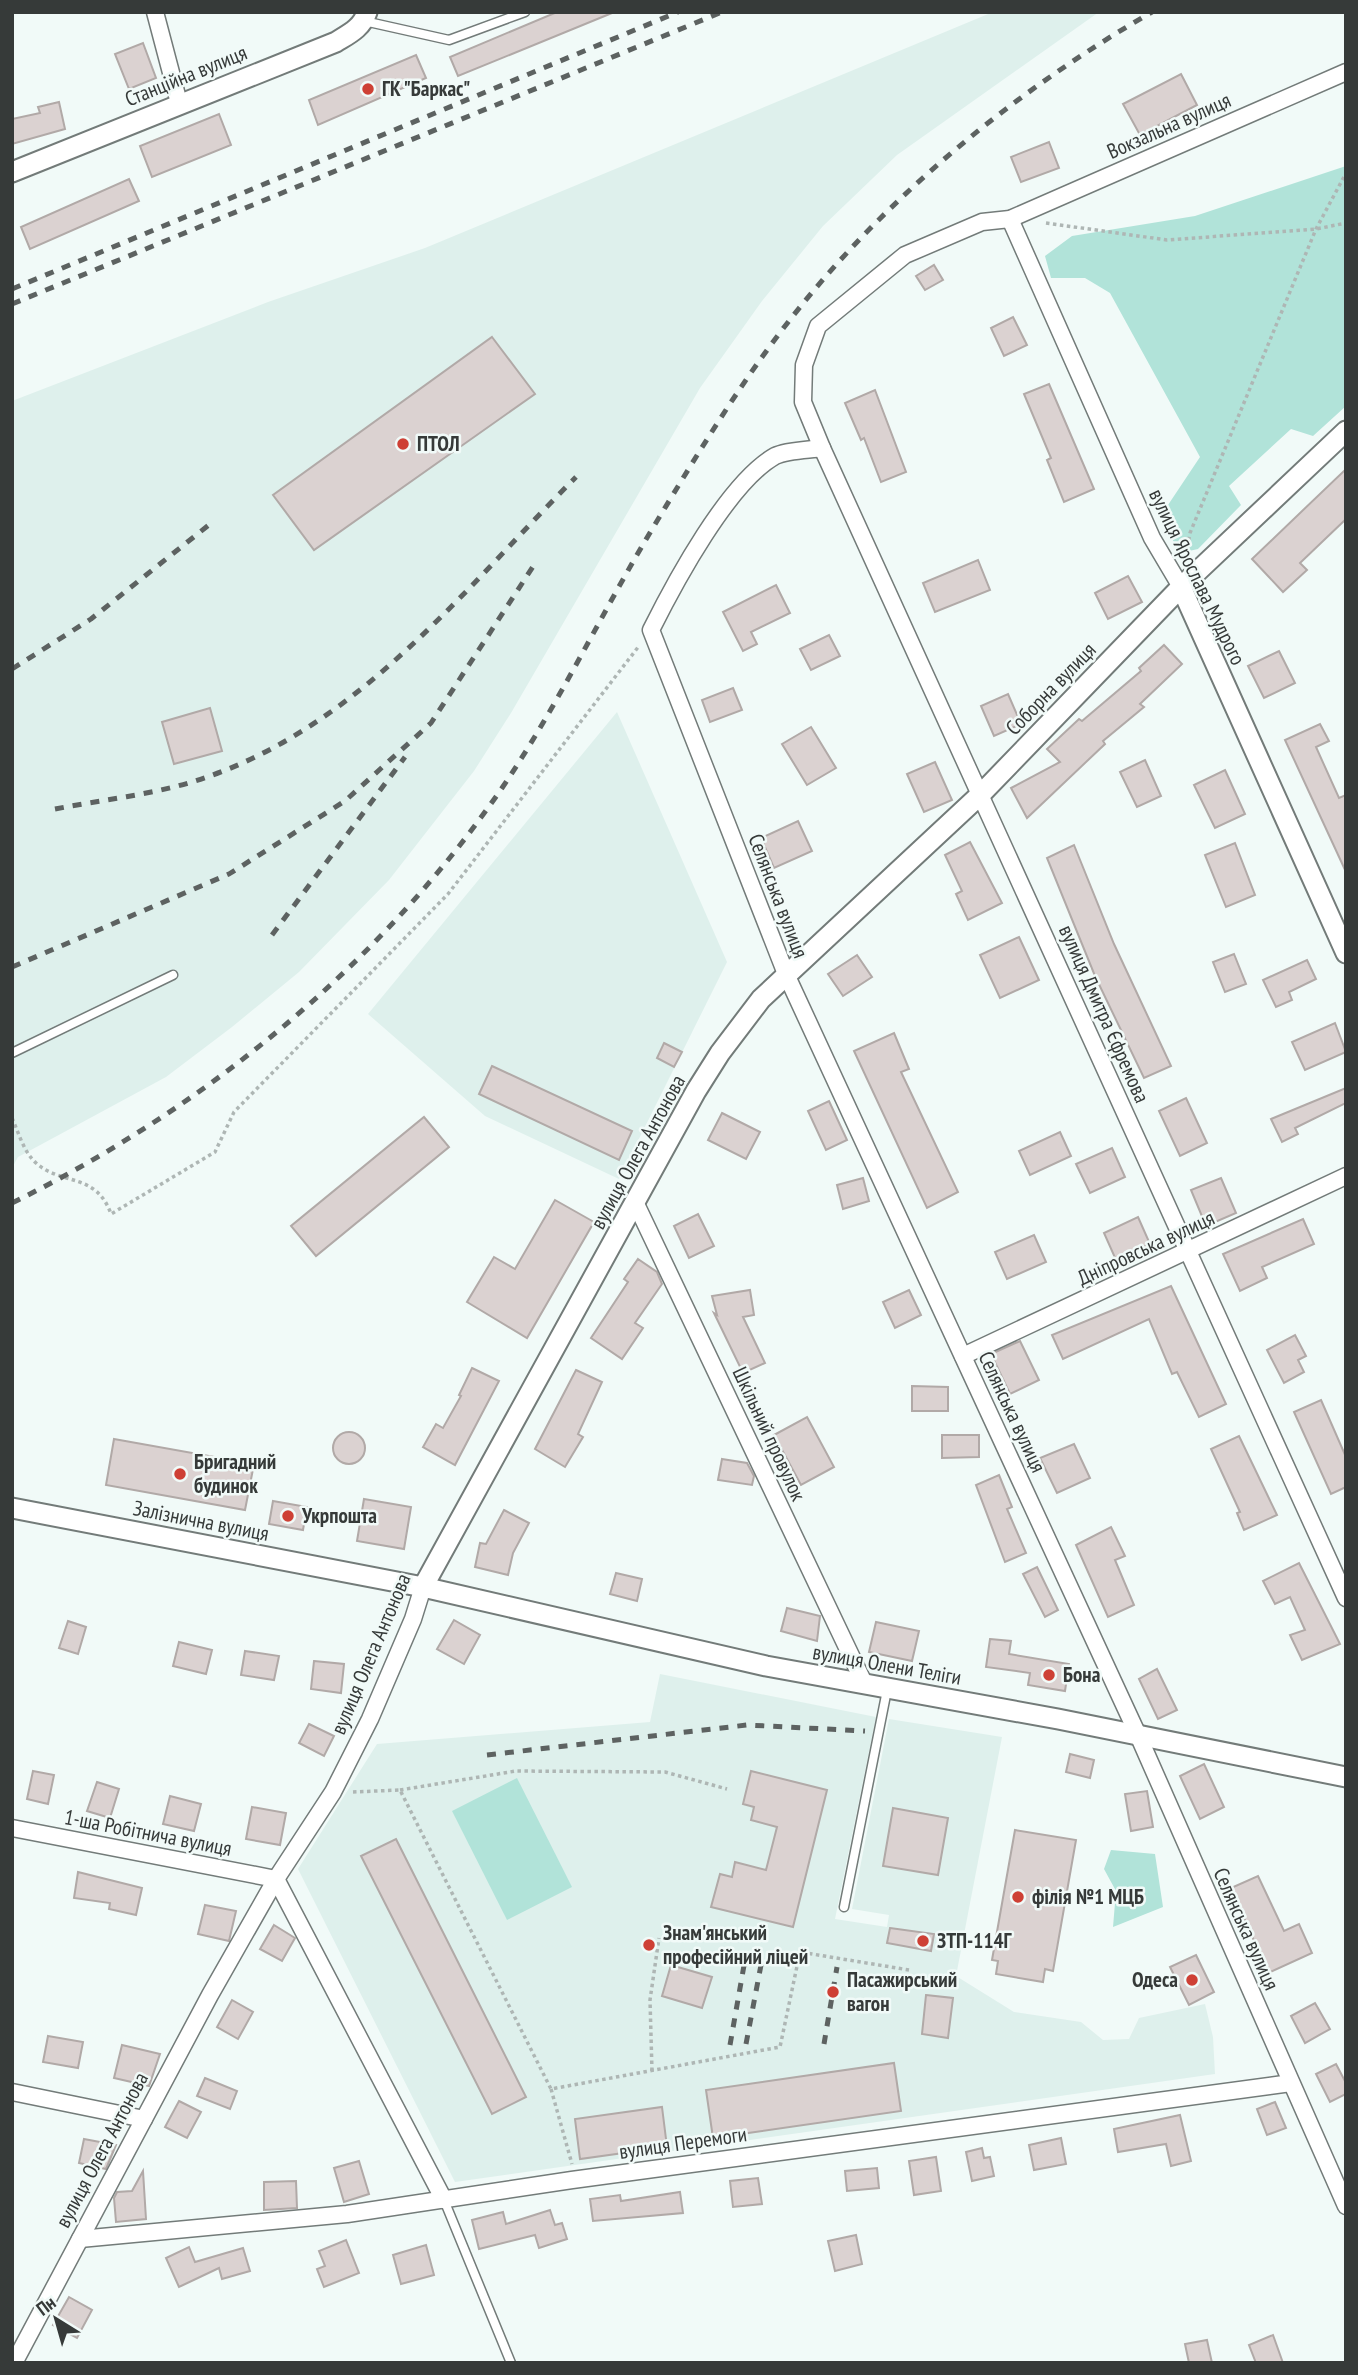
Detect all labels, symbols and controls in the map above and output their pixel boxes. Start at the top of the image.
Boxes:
street label: Станційна вулиця [121,39,251,112]
place label: ГК "Баркас" [382,75,470,102]
marker: ГК "Баркас" [360,81,376,97]
street label: Вокзальна вулиця [1103,86,1235,165]
place label: ПТОЛ [417,430,459,457]
marker: ПТОЛ [395,436,411,452]
street label: вулиця Ярослава Мудрого [1143,484,1252,669]
street label: Соборна вулиця [1000,637,1102,741]
street label: Селянська вулиця [742,830,815,962]
street label: вулиця Дмитра Єфремова [1053,921,1156,1107]
street label: вулиця Олега Антонова [584,1070,691,1234]
street label: Дніпровська вулиця [1073,1204,1219,1291]
street label: Селянська вулиця [973,1347,1052,1477]
street label: Шкільний провулок [727,1362,812,1505]
place label: Бригадний будинок [194,1448,276,1499]
marker: Бригадний будинок [172,1466,188,1482]
street label: Залізнична вулиця [131,1494,271,1547]
place label: Укрпошта [301,1502,377,1529]
marker: Укрпошта [280,1508,296,1524]
street label: вулиця Олега Антонова [324,1569,417,1738]
street label: вулиця Олени Теліги [811,1638,963,1691]
place label: Бона [1063,1661,1101,1688]
marker: Бона [1041,1667,1057,1683]
street label: 1-ша Робітнича вулиця [62,1803,234,1862]
street label: Селянська вулиця [1208,1864,1285,1994]
place label: філія №1 МЦБ [1032,1883,1144,1910]
marker: філія №1 МЦБ [1010,1889,1026,1905]
place label: Знам'янський професійний ліцей [663,1919,808,1970]
place label: ЗТП-114Г [937,1927,1012,1954]
marker: ЗТП-114Г [915,1933,931,1949]
marker: Знам'янський професійний ліцей [641,1937,657,1953]
place label: Пасажирський вагон [847,1966,957,2017]
place label: Одеса [1132,1966,1178,1993]
marker: Одеса [1184,1972,1200,1988]
marker: Пасажирський вагон [825,1984,841,2000]
street label: вулиця Олега Антонова [49,2067,154,2232]
street label: вулиця Перемоги [617,2120,749,2165]
north arrow [21,2284,91,2354]
text: Пн [31,2290,60,2321]

